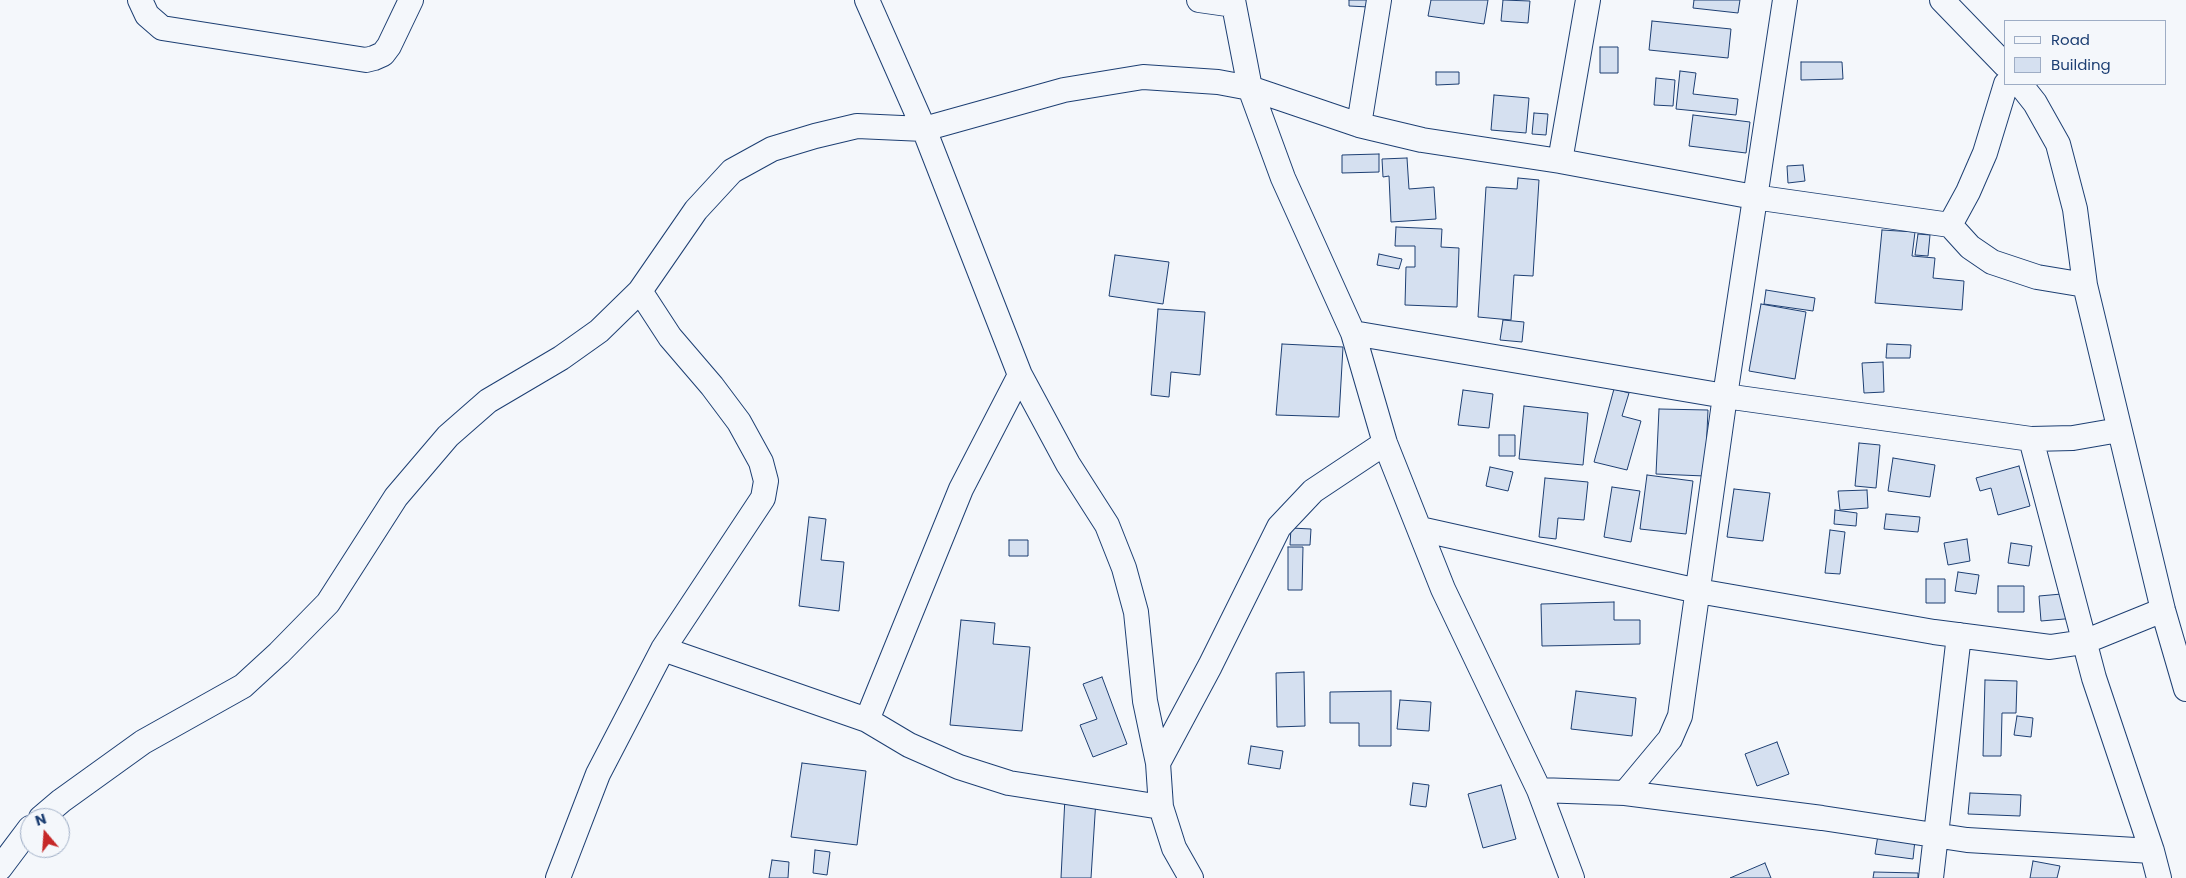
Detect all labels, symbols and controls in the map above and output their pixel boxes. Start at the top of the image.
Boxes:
legend [2004,20,2166,85]
text: Road [2051,29,2090,50]
text: Building [2051,54,2111,75]
north arrow [20,808,70,858]
text: N [33,809,49,831]

